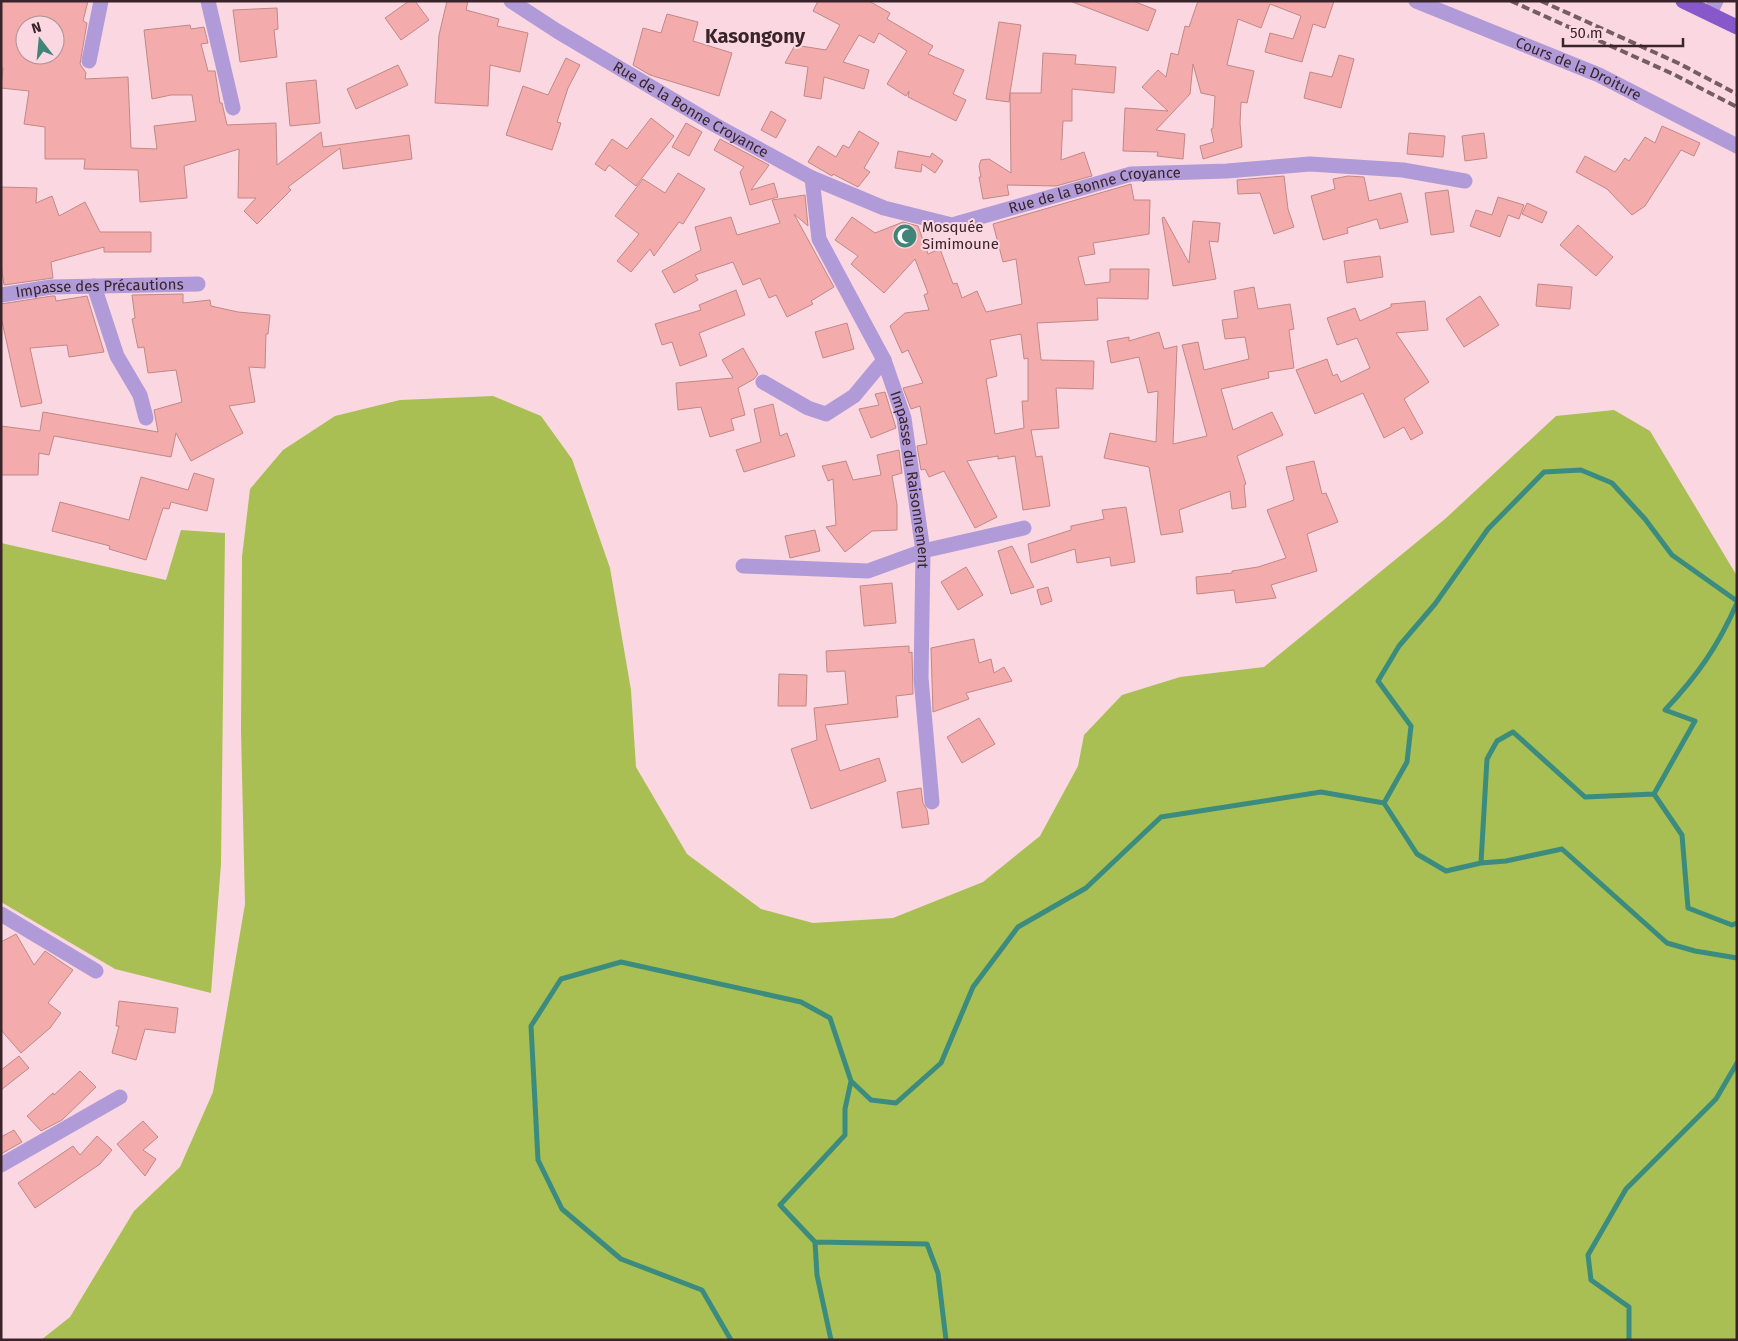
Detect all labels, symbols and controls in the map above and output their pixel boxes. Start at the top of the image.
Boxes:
north arrow [15,15,65,65]
scale bar [1563,15,1683,47]
text: N [30,19,43,37]
district label: Kasongony [705,24,806,48]
text: 50 m [1570,24,1603,42]
street label: Cours de la Droiture [1513,33,1644,104]
street label: Rue de la Bonne Croyance [610,57,772,161]
street label: Rue de la Bonne Croyance [1007,163,1181,217]
place label: Mosquée Simimoune [922,218,999,253]
mosque icon: Mosquée Simimoune [892,223,918,249]
street label: Impasse des Précautions [14,275,184,302]
street label: Impasse du Raisonnement [886,388,932,569]

